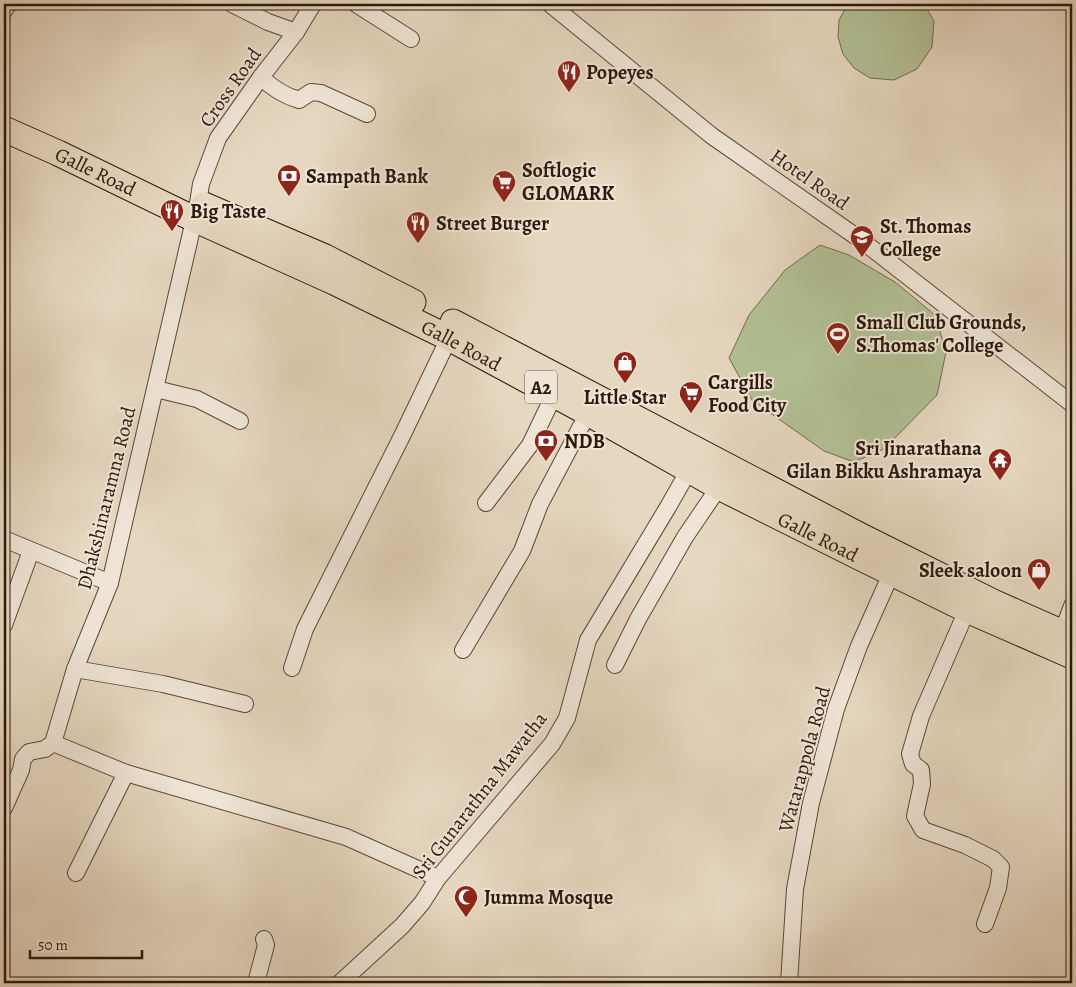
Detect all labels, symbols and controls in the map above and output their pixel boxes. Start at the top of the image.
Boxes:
street label: Cross Road [193,42,268,132]
restaurant icon: Popeyes [556,59,582,93]
place label: Popeyes [586,59,654,86]
street label: Galle Road [51,141,141,203]
street label: Hotel Road [765,142,855,217]
place label: Softlogic GLOMARK [522,157,615,207]
bank icon: Sampath Bank [276,163,302,197]
place label: Sampath Bank [306,163,429,190]
supermarket icon: Softlogic GLOMARK [491,169,517,203]
restaurant icon: Big Taste [159,198,185,232]
place label: Big Taste [190,198,266,225]
restaurant icon: Street Burger [405,210,431,244]
place label: Street Burger [436,210,549,237]
place label: St. Thomas College [880,213,971,263]
school or university icon: St. Thomas College [849,224,875,258]
place label: Small Club Grounds, S.Thomas' College [856,309,1026,359]
street label: Galle Road [417,314,506,378]
sports icon: Small Club Grounds, S.Thomas' College [825,321,851,355]
shop icon: Little Star [612,350,638,384]
place label: Cargills Food City [708,369,787,419]
road number: A2 [525,371,557,404]
supermarket icon: Cargills Food City [678,380,704,414]
place label: Little Star [584,384,667,411]
street label: Dhakshinaramna Road [71,403,142,593]
bank icon: NDB [533,428,559,462]
place label: NDB [564,428,605,455]
place label: Sri Jinarathana Gilan Bikku Ashramaya [786,435,982,485]
temple icon: Sri Jinarathana Gilan Bikku Ashramaya [987,447,1013,481]
street label: Galle Road [773,506,863,569]
place label: Sleek saloon [919,557,1022,584]
shop icon: Sleek saloon [1026,557,1052,591]
street label: Watarappola Road [772,683,837,836]
street label: Sri Gunarathna Mawatha [406,706,554,885]
mosque icon: Jumma Mosque [453,884,479,918]
place label: Jumma Mosque [484,884,613,911]
scale bar [30,927,142,959]
text: 50 m [38,935,68,955]

